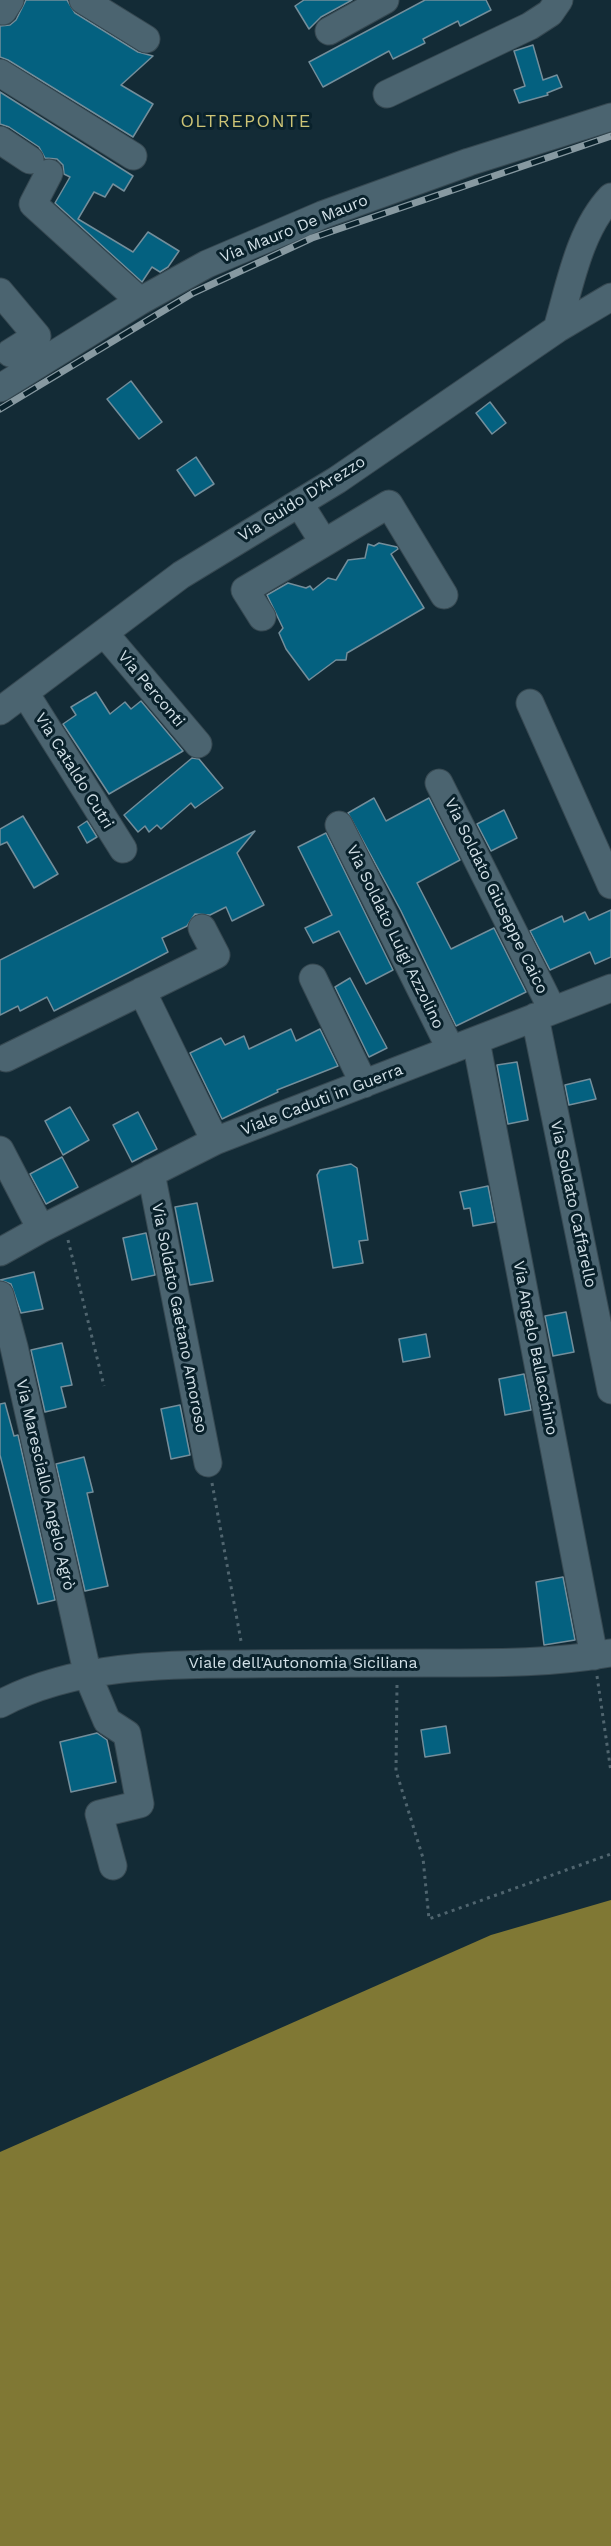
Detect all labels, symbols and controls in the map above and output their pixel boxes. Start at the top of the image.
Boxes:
district label: OLTREPONTE [180,111,312,133]
street label: Via Mauro De Mauro [217,191,371,267]
street label: Via Guido D'Arezzo [235,452,369,546]
street label: Via Perconti [114,647,188,731]
street label: Via Cataldo Cutri [31,710,117,832]
street label: Via Soldato Giuseppe Caico [440,795,552,997]
street label: Via Soldato Luigi Azzolino [342,842,448,1032]
street label: Viale Caduti in Guerra [238,1060,406,1140]
street label: Via Soldato Caffarello [546,1119,600,1289]
street label: Via Soldato Gaetano Amoroso [147,1201,211,1435]
street label: Via Angelo Ballacchino [509,1259,561,1437]
street label: Via Maresciallo Angelo Agrò [11,1378,79,1592]
street label: Viale dell'Autonomia Siciliana [189,1653,417,1673]

